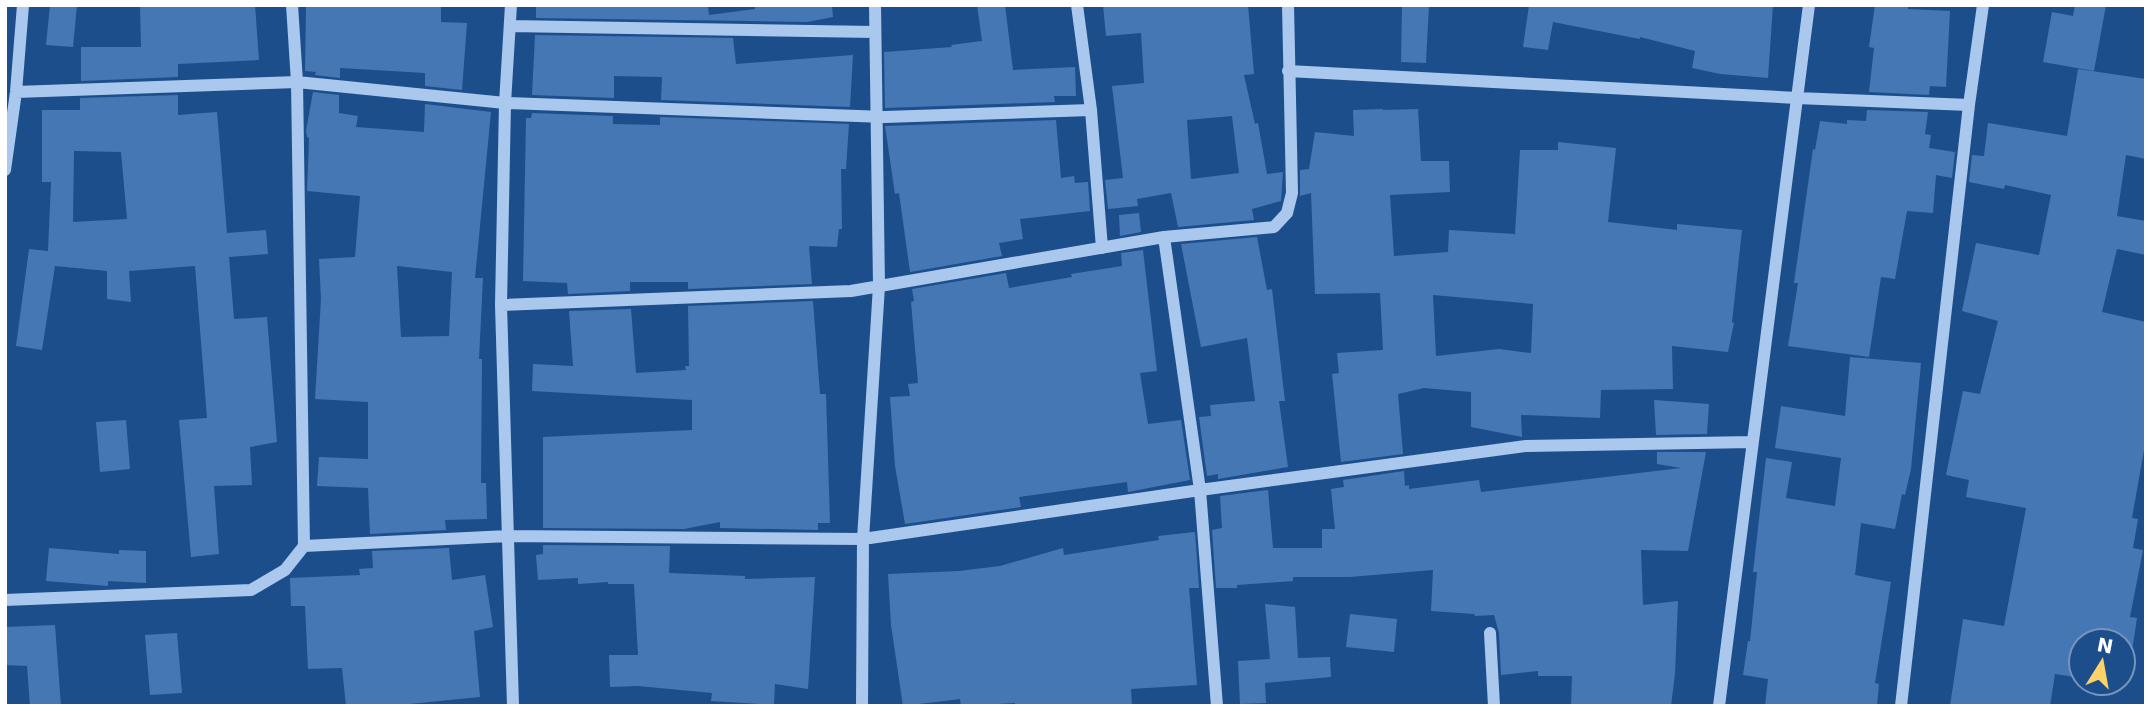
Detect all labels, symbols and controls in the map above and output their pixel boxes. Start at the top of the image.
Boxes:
north arrow [2067,627,2137,697]
text: N [2095,633,2115,658]

